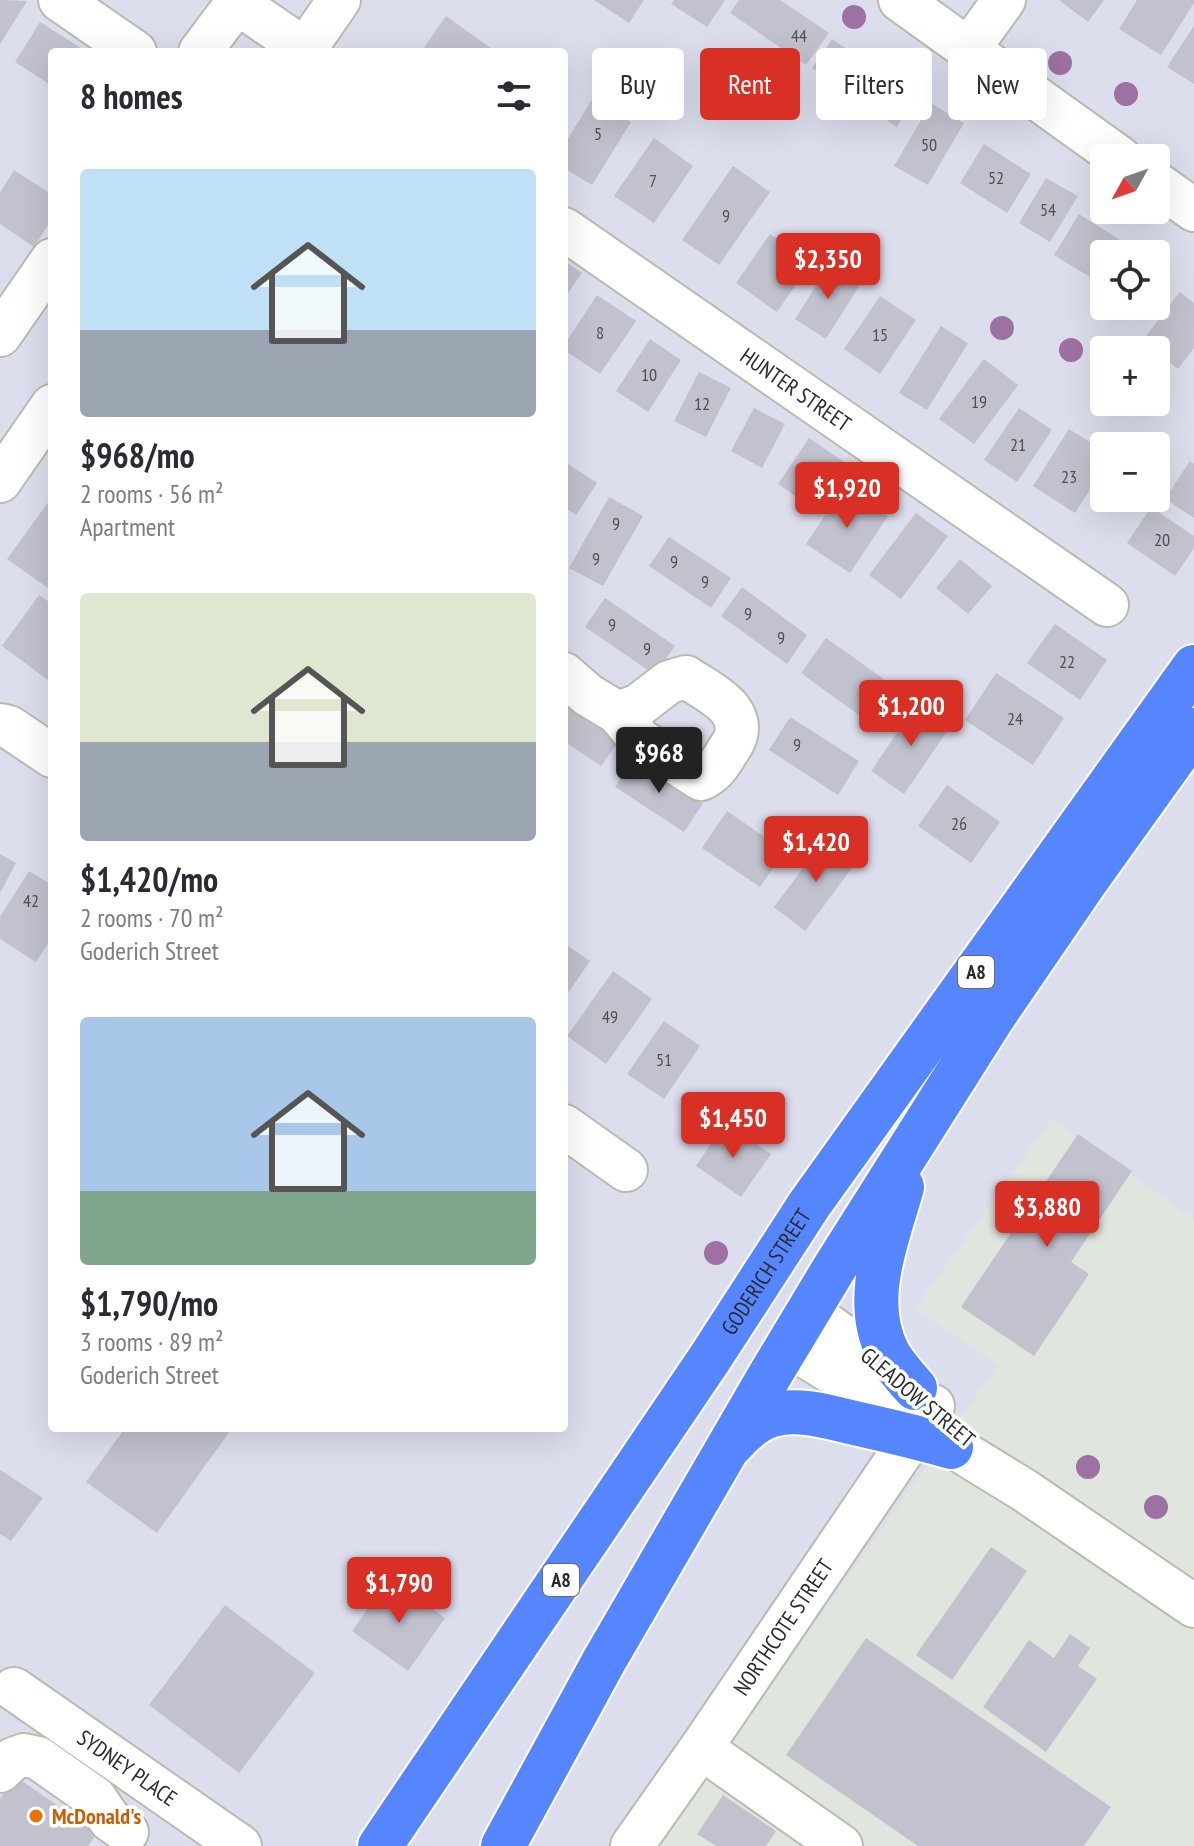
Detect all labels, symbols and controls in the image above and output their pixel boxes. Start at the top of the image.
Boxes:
house number: 44 [791,24,807,47]
chip: Buy [592,48,684,120]
chip: Rent [700,48,800,120]
chip: Filters [816,48,932,120]
chip: New [948,48,1047,120]
text: 8 homes [80,74,183,118]
icon: filters [492,74,536,118]
house number: 5 [594,122,602,145]
house number: 50 [921,133,937,156]
north arrow [1090,144,1170,224]
map controls [1090,144,1170,512]
house number: 52 [988,166,1004,189]
house number: 7 [649,169,657,192]
house number: 54 [1040,198,1056,221]
house number: 9 [722,204,730,227]
icon: home [236,221,380,365]
pin: $2,350 [763,233,893,301]
button: locate [1090,240,1170,320]
text: $2,350 [794,242,862,275]
house number: 8 [596,321,604,344]
house number: 15 [872,323,888,346]
button: + [1090,336,1170,416]
street label: HUNTER STREET [735,342,857,438]
house number: 10 [641,363,657,386]
house number: 19 [971,390,987,413]
house number: 12 [694,392,710,415]
button: − [1090,432,1170,512]
text: $968/mo [80,433,195,477]
house number: 21 [1010,433,1026,456]
pin: $1,920 [782,462,912,530]
house number: 23 [1061,465,1077,488]
text: $1,920 [813,471,881,504]
text: 2 rooms · 56 m² [80,477,224,510]
text: Apartment [80,510,175,543]
house number: 9 [612,512,620,535]
house number: 20 [1154,528,1170,551]
house number: 9 [592,547,600,570]
house number: 9 [670,550,678,573]
house number: 9 [701,570,709,593]
house number: 9 [744,602,752,625]
house number: 9 [608,613,616,636]
house number: 9 [777,626,785,649]
house number: 9 [643,637,651,660]
icon: home [236,645,380,789]
house number: 22 [1059,650,1075,673]
pin: $1,200 [846,680,976,748]
text: $1,200 [877,689,945,722]
house number: 24 [1007,707,1023,730]
pin: $968 [612,727,706,795]
house number: 9 [793,733,801,756]
text: $968 [634,736,684,769]
house number: 26 [951,812,967,835]
pin: $1,420 [751,816,881,884]
text: $1,420 [782,825,850,858]
text: $1,420/mo [80,857,218,901]
house number: 42 [23,889,39,912]
text: 2 rooms · 70 m² [80,901,224,934]
text: Goderich Street [80,934,219,967]
road number: A8 [958,956,994,988]
house number: 49 [602,1005,618,1028]
house number: 51 [656,1048,672,1071]
icon: home [236,1069,380,1213]
pin: $1,450 [668,1092,798,1160]
text: $1,450 [699,1101,767,1134]
pin: $3,880 [982,1181,1112,1249]
text: $3,880 [1013,1190,1081,1223]
street label: GODERICH STREET [715,1203,817,1340]
text: $1,790/mo [80,1281,218,1325]
text: 3 rooms · 89 m² [80,1325,224,1358]
street label: GLEADOW STREET [855,1341,981,1453]
text: Goderich Street [80,1358,219,1391]
street label: NORTHCOTE STREET [727,1553,839,1700]
pin: $1,790 [334,1557,464,1625]
road number: A8 [543,1564,579,1596]
text: $1,790 [365,1566,433,1599]
street label: SYDNEY PLACE [72,1723,183,1812]
place label: McDonald's [52,1802,141,1830]
marker: McDonald's [27,1807,45,1825]

